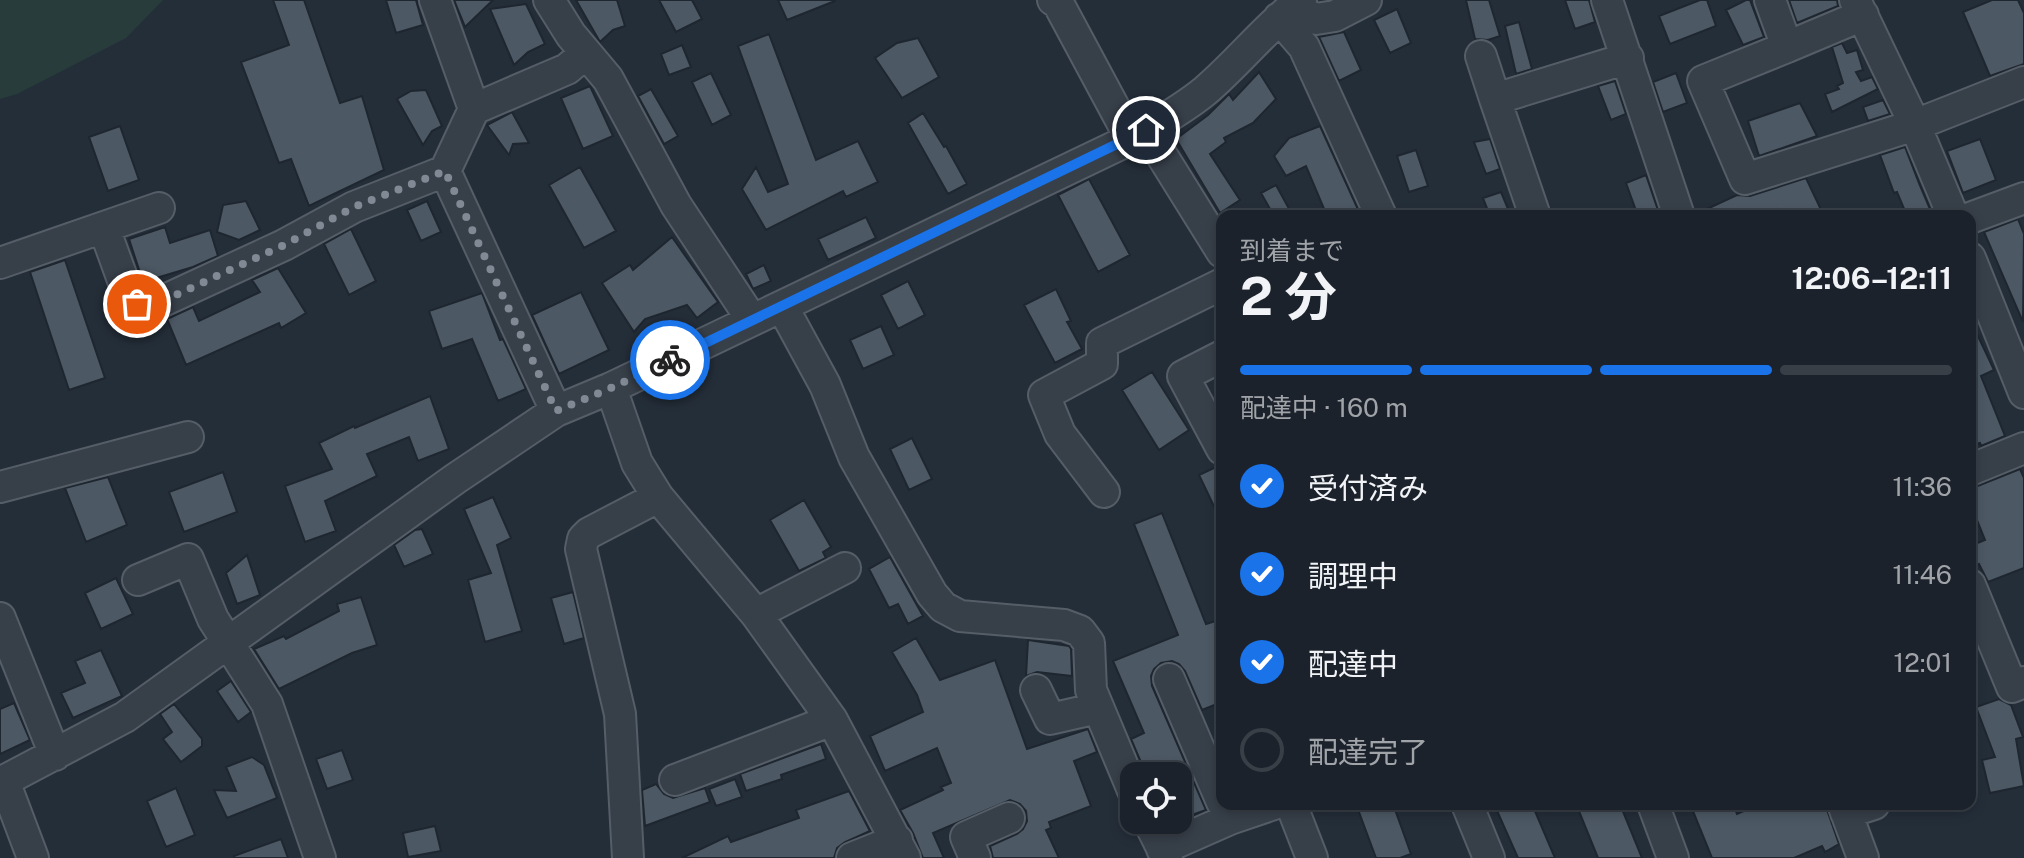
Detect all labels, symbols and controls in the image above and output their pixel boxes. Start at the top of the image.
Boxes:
pin [1112,96,1180,164]
icon: home [1124,108,1168,152]
text: 到着まで [1240,235,1344,266]
text: 12:06–12:11 [1792,260,1952,296]
text: 2 分 [1240,266,1337,327]
pin [103,270,171,338]
icon: bag [115,282,159,326]
courier [630,320,710,400]
icon: bike [648,338,692,382]
text: 配達中 · 160 m [1240,392,1408,423]
icon: check [1240,464,1284,508]
text: 受付済み [1308,470,1428,506]
text: 11:36 [1893,471,1952,502]
icon: check [1240,552,1284,596]
text: 調理中 [1308,558,1398,594]
text: 11:46 [1893,559,1952,590]
icon: check [1240,640,1284,684]
text: 配達中 [1308,646,1398,682]
text: 12:01 [1894,647,1952,678]
text: 配達完了 [1308,734,1428,770]
map controls [1120,762,1192,834]
button: locate [1120,762,1192,834]

